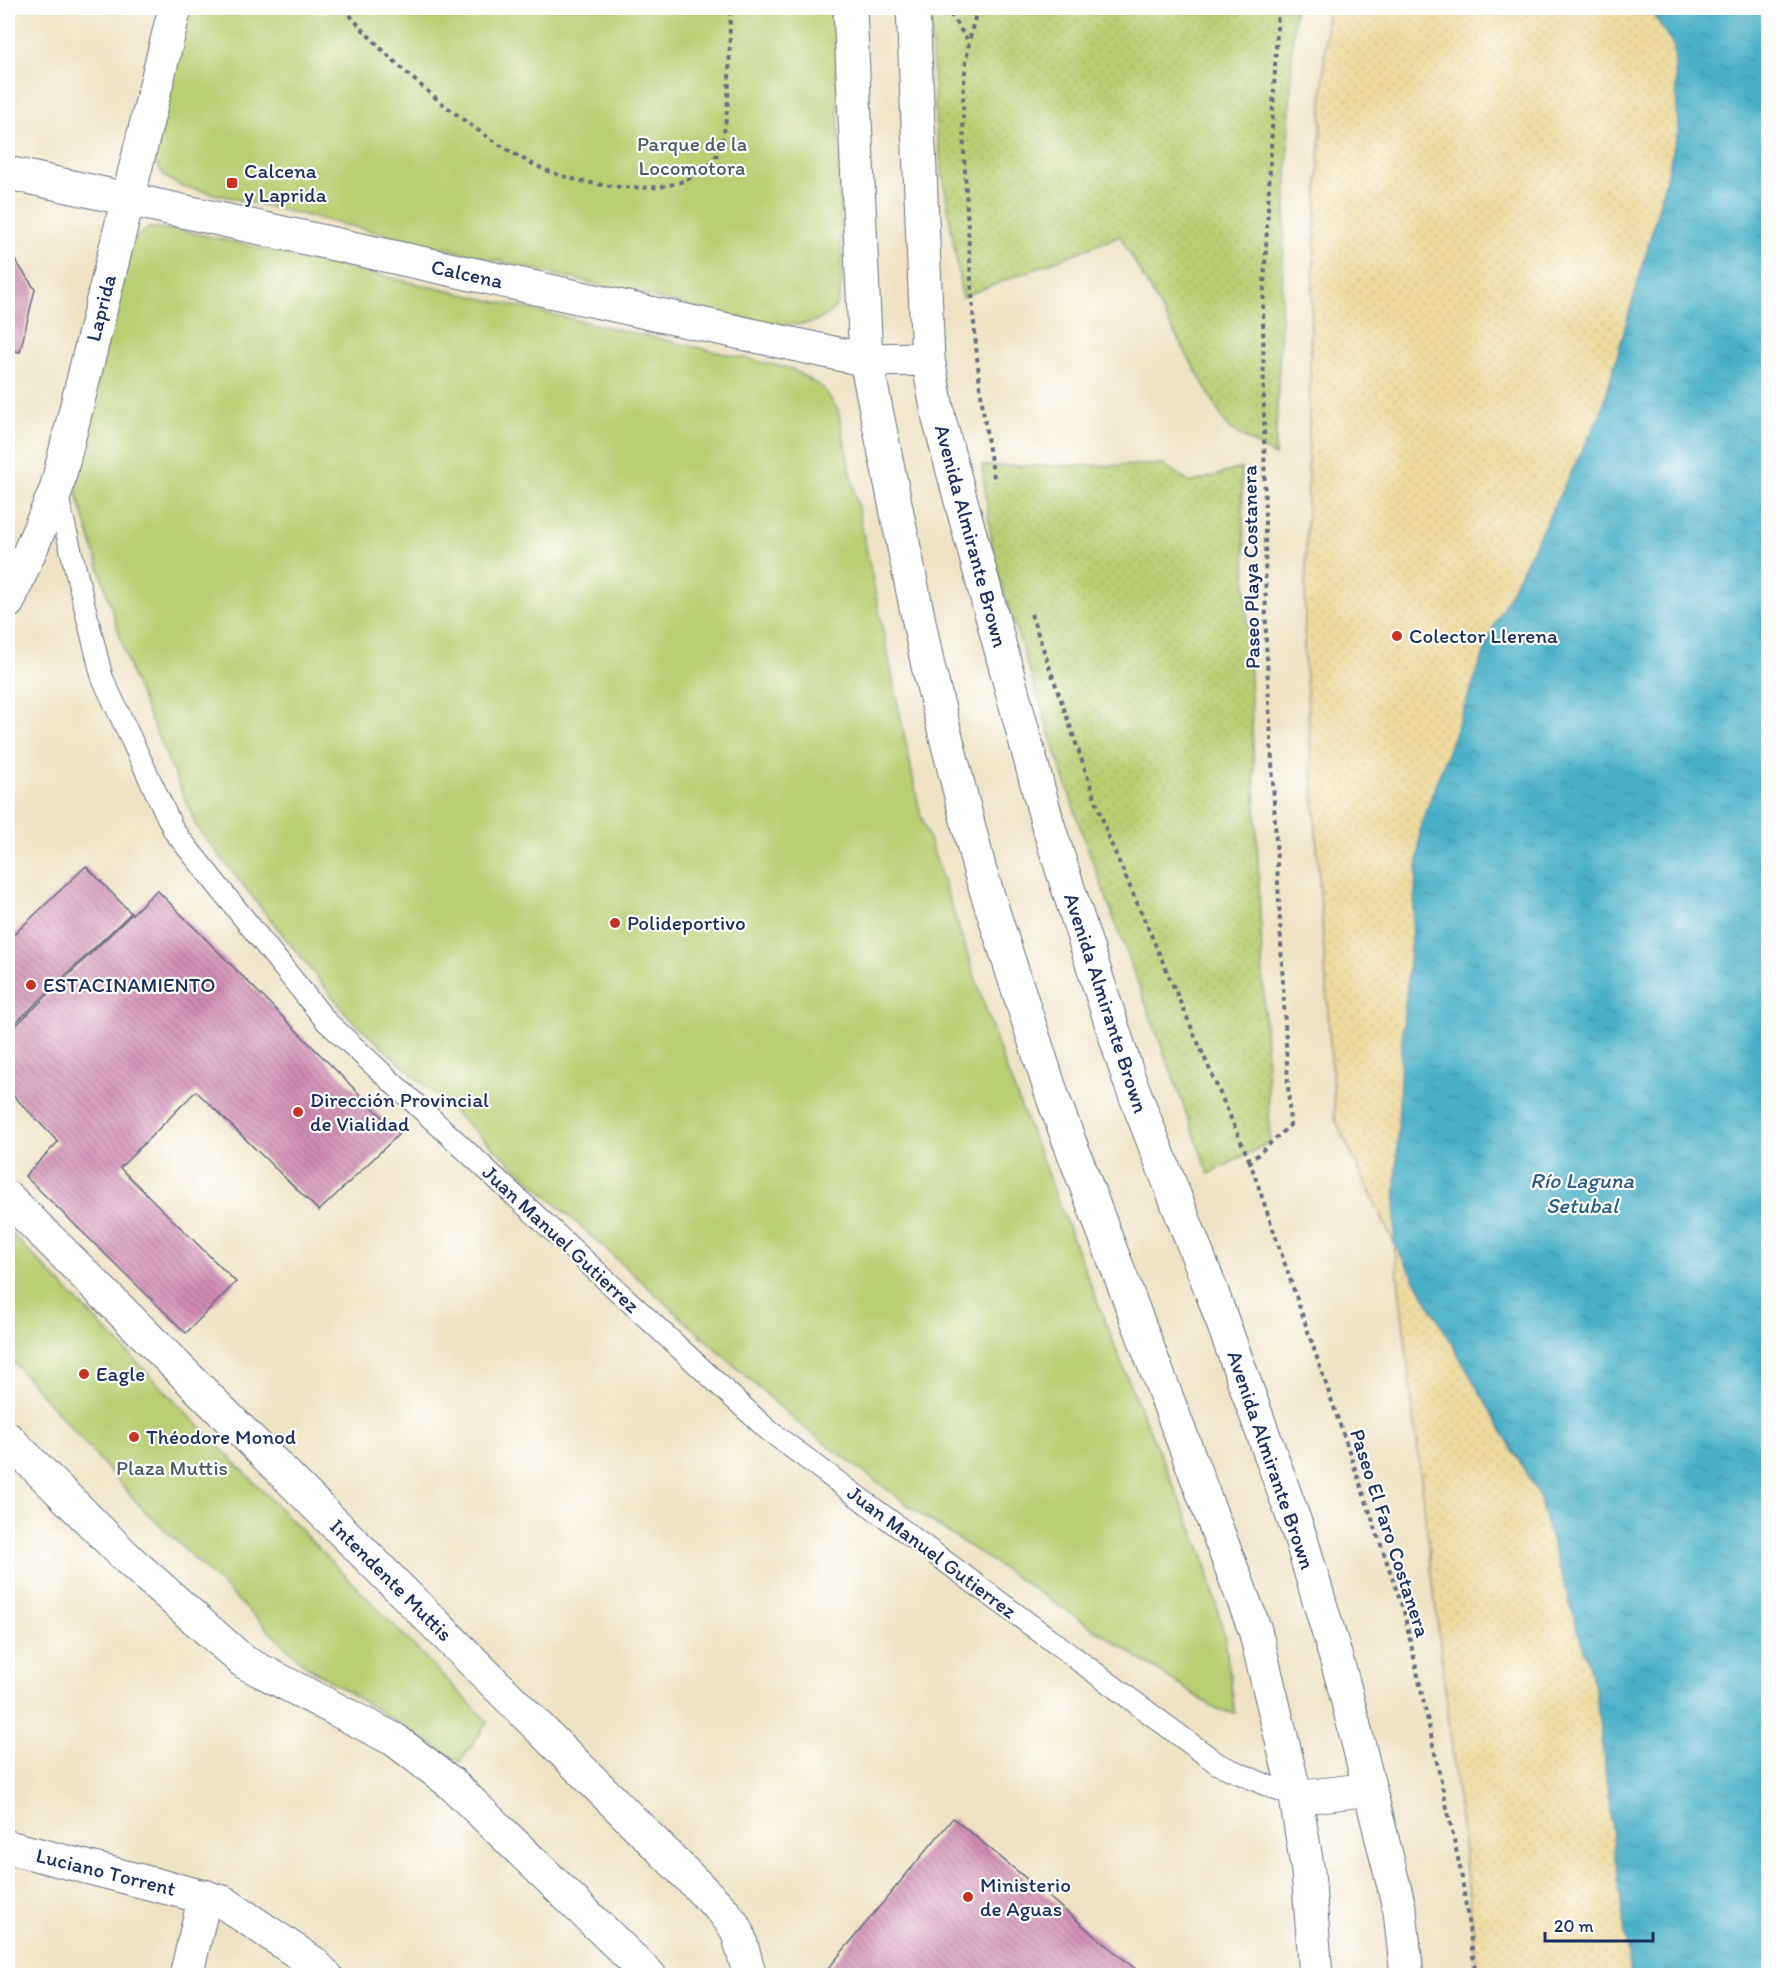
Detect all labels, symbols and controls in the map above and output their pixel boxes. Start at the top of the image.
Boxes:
park label: Parque de la Locomotora [637,131,747,180]
place label: Calcena y Laprida [244,158,327,207]
marker: Calcena y Laprida [225,176,239,190]
street label: Calcena [429,254,505,293]
street label: Laprida [80,272,121,344]
street label: Avenida Almirante Brown [930,422,1013,650]
street label: Paseo Playa Costanera [1236,465,1265,669]
place label: Colector Llerena [1409,623,1558,648]
marker: Colector Llerena [1390,629,1404,643]
street label: Avenida Almirante Brown [1059,890,1154,1116]
place label: Polideportivo [627,910,746,935]
marker: Polideportivo [608,916,622,930]
place label: ESTACINAMIENTO [43,972,216,997]
marker: ESTACINAMIENTO [24,978,38,992]
place label: Dirección Provincial de Vialidad [310,1087,489,1136]
marker: Dirección Provincial de Vialidad [291,1105,305,1119]
street label: Juan Manuel Gutierrez [478,1159,645,1318]
water label: Río Laguna Setubal [1530,1167,1634,1219]
street label: Avenida Almirante Brown [1222,1347,1321,1572]
place label: Eagle [96,1361,145,1386]
marker: Eagle [77,1367,91,1381]
place label: Théodore Monod [146,1424,296,1449]
street label: Paseo El Faro Costanera [1345,1426,1436,1640]
marker: Théodore Monod [127,1430,141,1444]
park label: Plaza Muttis [116,1455,228,1480]
street label: Juan Manuel Gutierrez [843,1480,1022,1624]
street label: Intendente Muttis [325,1513,458,1646]
street label: Luciano Torrent [34,1842,179,1901]
place label: Ministerio de Aguas [980,1872,1071,1921]
marker: Ministerio de Aguas [961,1890,975,1904]
scale bar [1545,1905,1653,1943]
text: 20 m [1554,1915,1594,1937]

